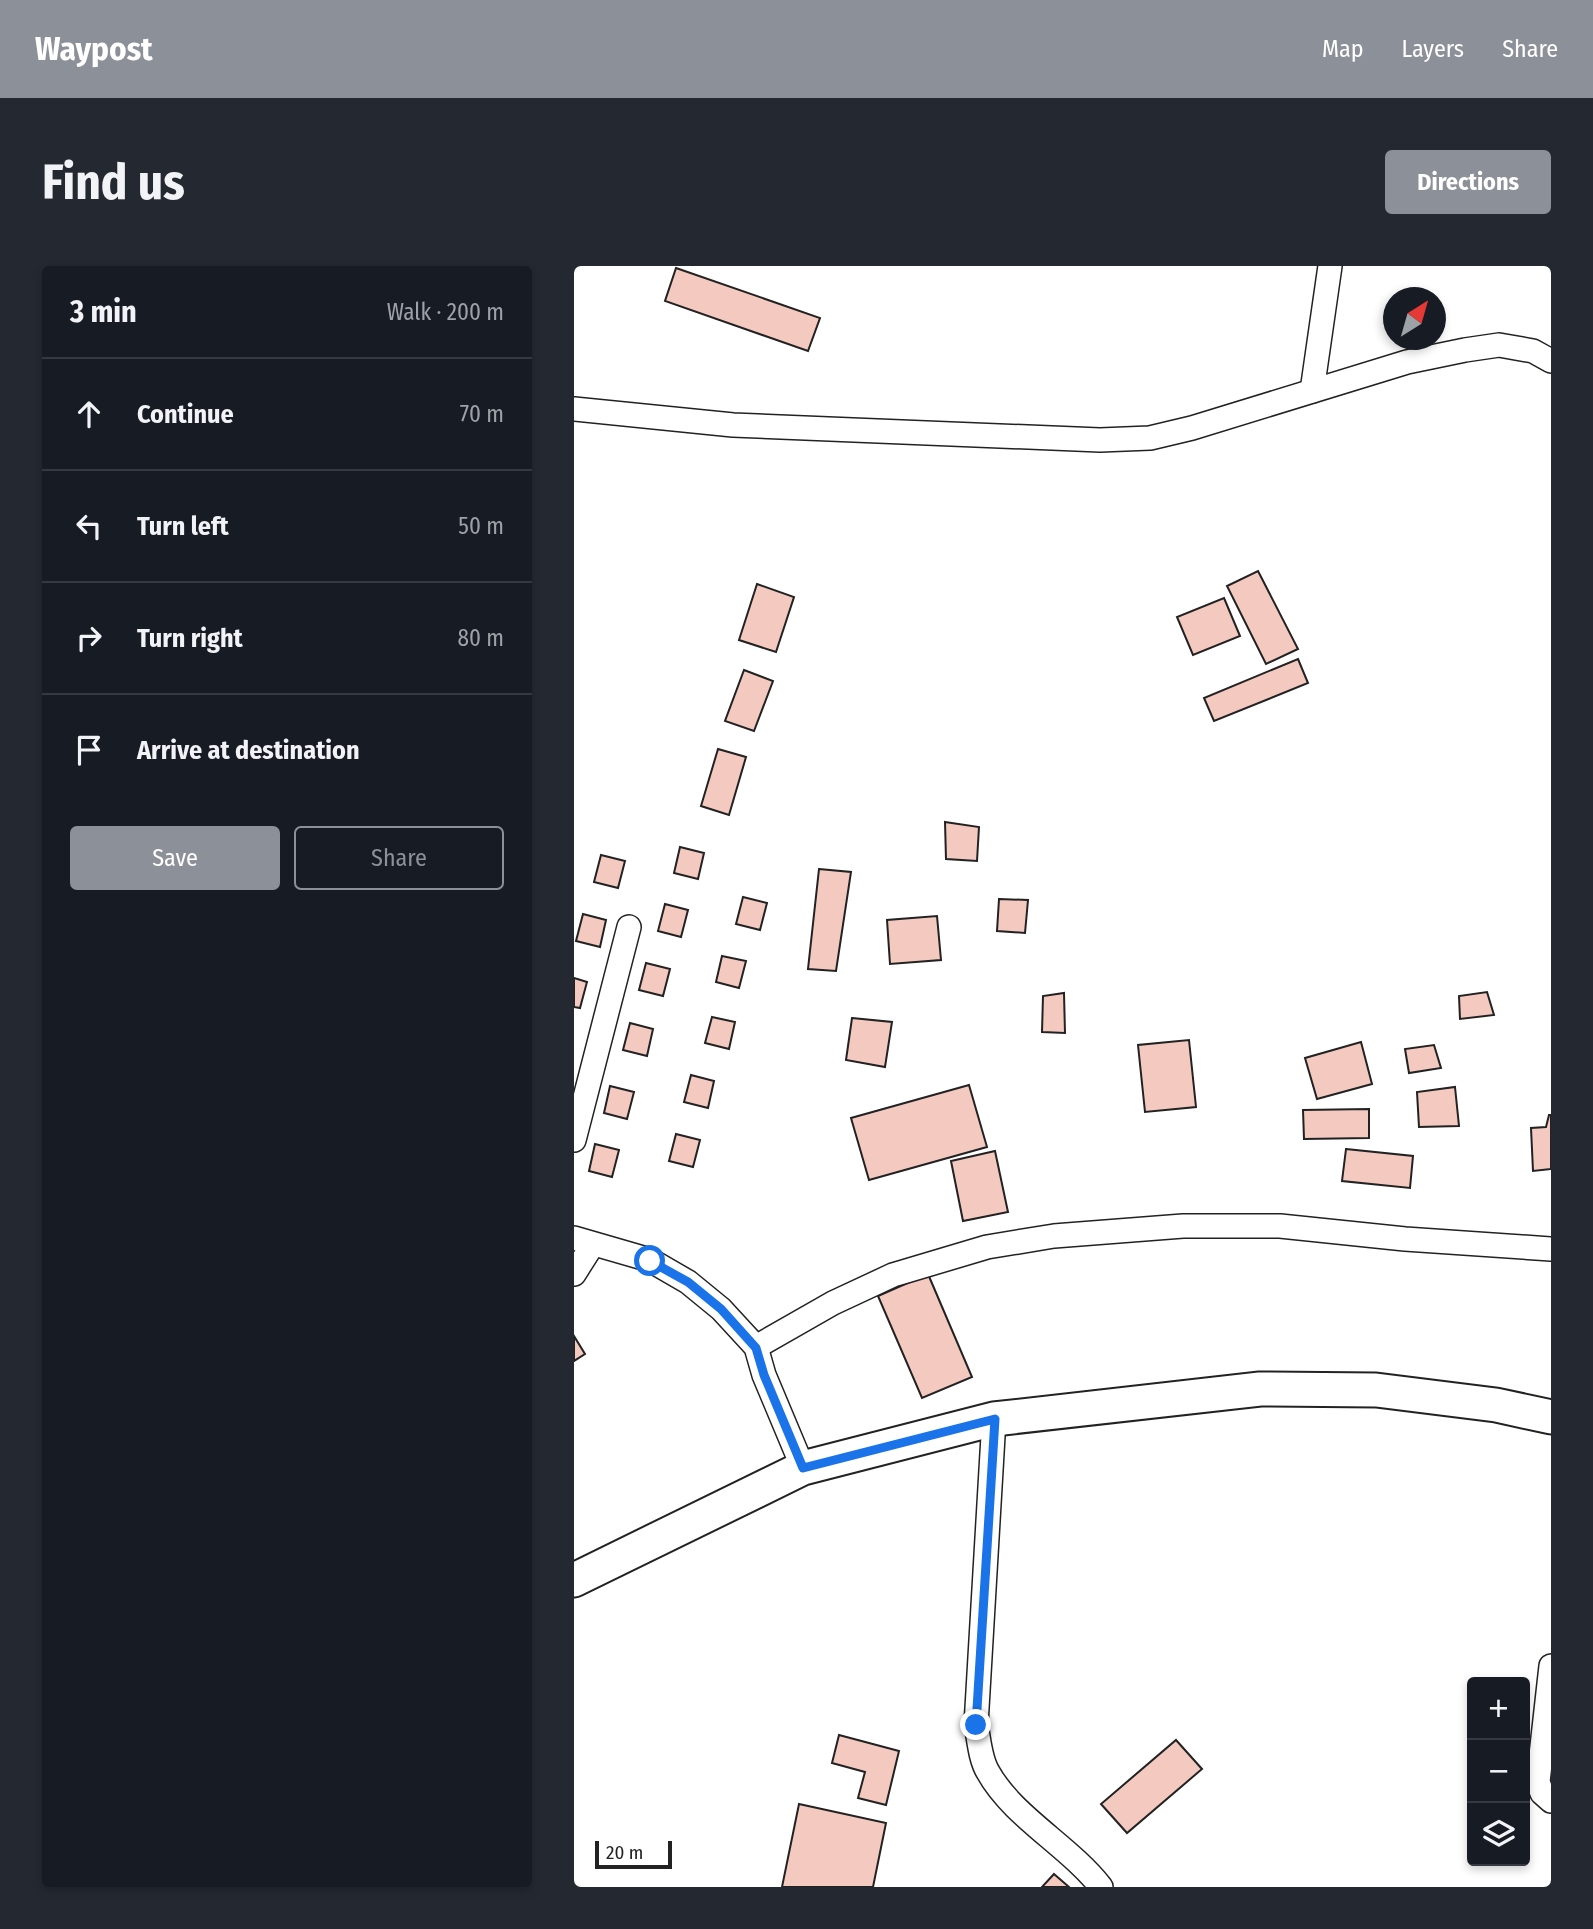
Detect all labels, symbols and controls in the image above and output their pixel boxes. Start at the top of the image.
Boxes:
text: Waypost [35,29,153,69]
text: Map [1322,35,1364,63]
text: Layers [1402,35,1464,63]
text: Share [1502,35,1558,63]
button: Directions [1385,150,1551,214]
text: Find us [42,153,185,212]
north arrow [1383,287,1446,350]
text: 3 min [70,294,137,330]
text: Walk · 200 m [387,298,504,326]
icon: ahead [70,395,108,433]
text: Continue [137,399,234,430]
text: 70 m [460,400,504,428]
icon: left [70,507,108,545]
text: Turn left [137,511,229,542]
text: 50 m [458,512,504,540]
icon: right [70,619,108,657]
text: Turn right [137,623,243,654]
text: 80 m [457,624,504,652]
icon: arrive [70,731,108,769]
text: Arrive at destination [137,735,360,766]
button: Save [70,826,280,890]
button: Share [294,826,504,890]
route start [634,1245,665,1276]
map controls [1467,1677,1530,1866]
button: + [1467,1677,1530,1740]
route end [960,1709,991,1740]
button: − [1467,1740,1530,1803]
button: layers [1467,1803,1530,1866]
scale bar [595,1838,672,1870]
text: 20 m [606,1841,643,1864]

